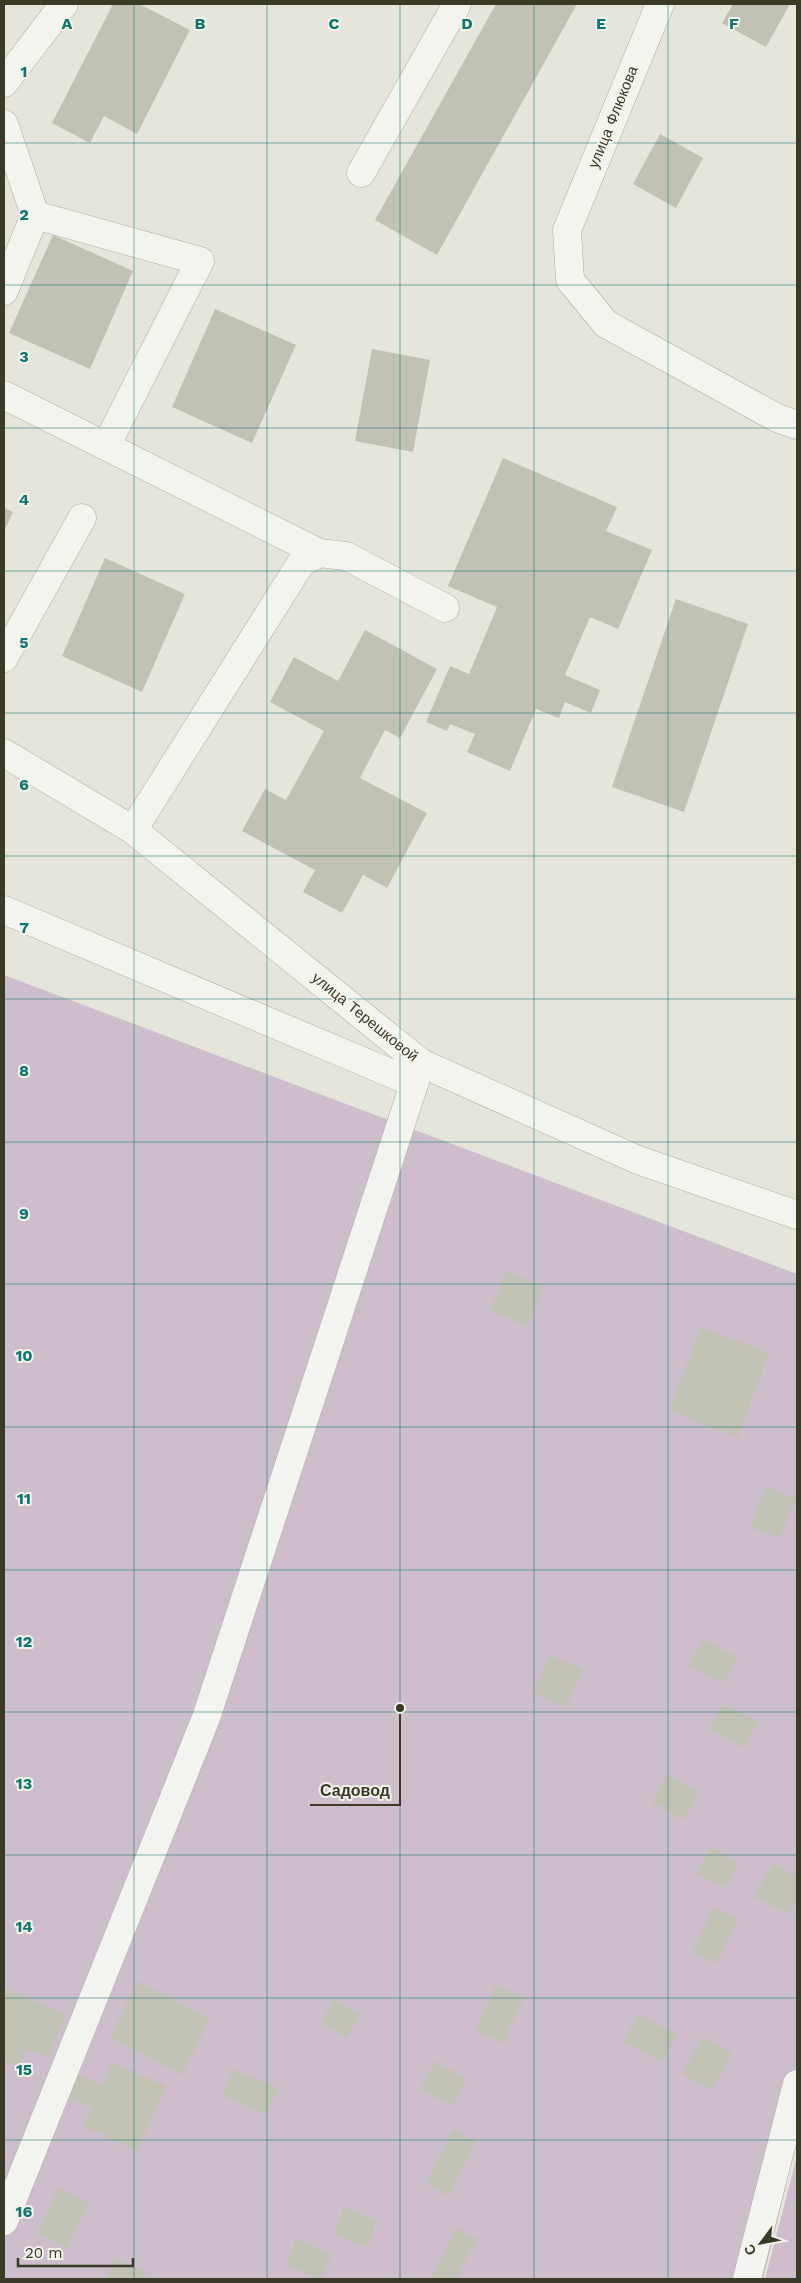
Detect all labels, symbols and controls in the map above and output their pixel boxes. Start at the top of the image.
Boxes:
text: A [62,14,73,33]
text: B [195,14,206,33]
text: C [329,14,340,33]
text: D [461,14,473,33]
text: E [596,14,606,33]
text: F [729,14,739,33]
text: 1 [21,62,27,81]
street label: улица Флюкова [584,63,642,171]
text: 2 [19,205,29,224]
text: 3 [19,347,29,366]
text: 4 [19,490,29,509]
text: 5 [19,633,29,652]
text: 6 [19,775,29,794]
text: 7 [19,918,29,937]
street label: улица Терешковой [308,969,422,1065]
text: 8 [19,1061,29,1080]
text: 9 [19,1204,29,1223]
text: 10 [15,1346,33,1365]
text: 11 [17,1489,31,1508]
text: 12 [16,1632,32,1651]
text: 13 [16,1774,32,1793]
callout: Садовод [310,1774,400,1805]
text: Садовод [320,1781,390,1800]
text: 14 [15,1917,33,1936]
text: 15 [16,2060,32,2079]
text: 16 [16,2202,33,2221]
north arrow [736,2218,786,2268]
scale bar [18,2236,132,2268]
text: С [741,2241,759,2258]
text: 20 m [25,2244,63,2262]

